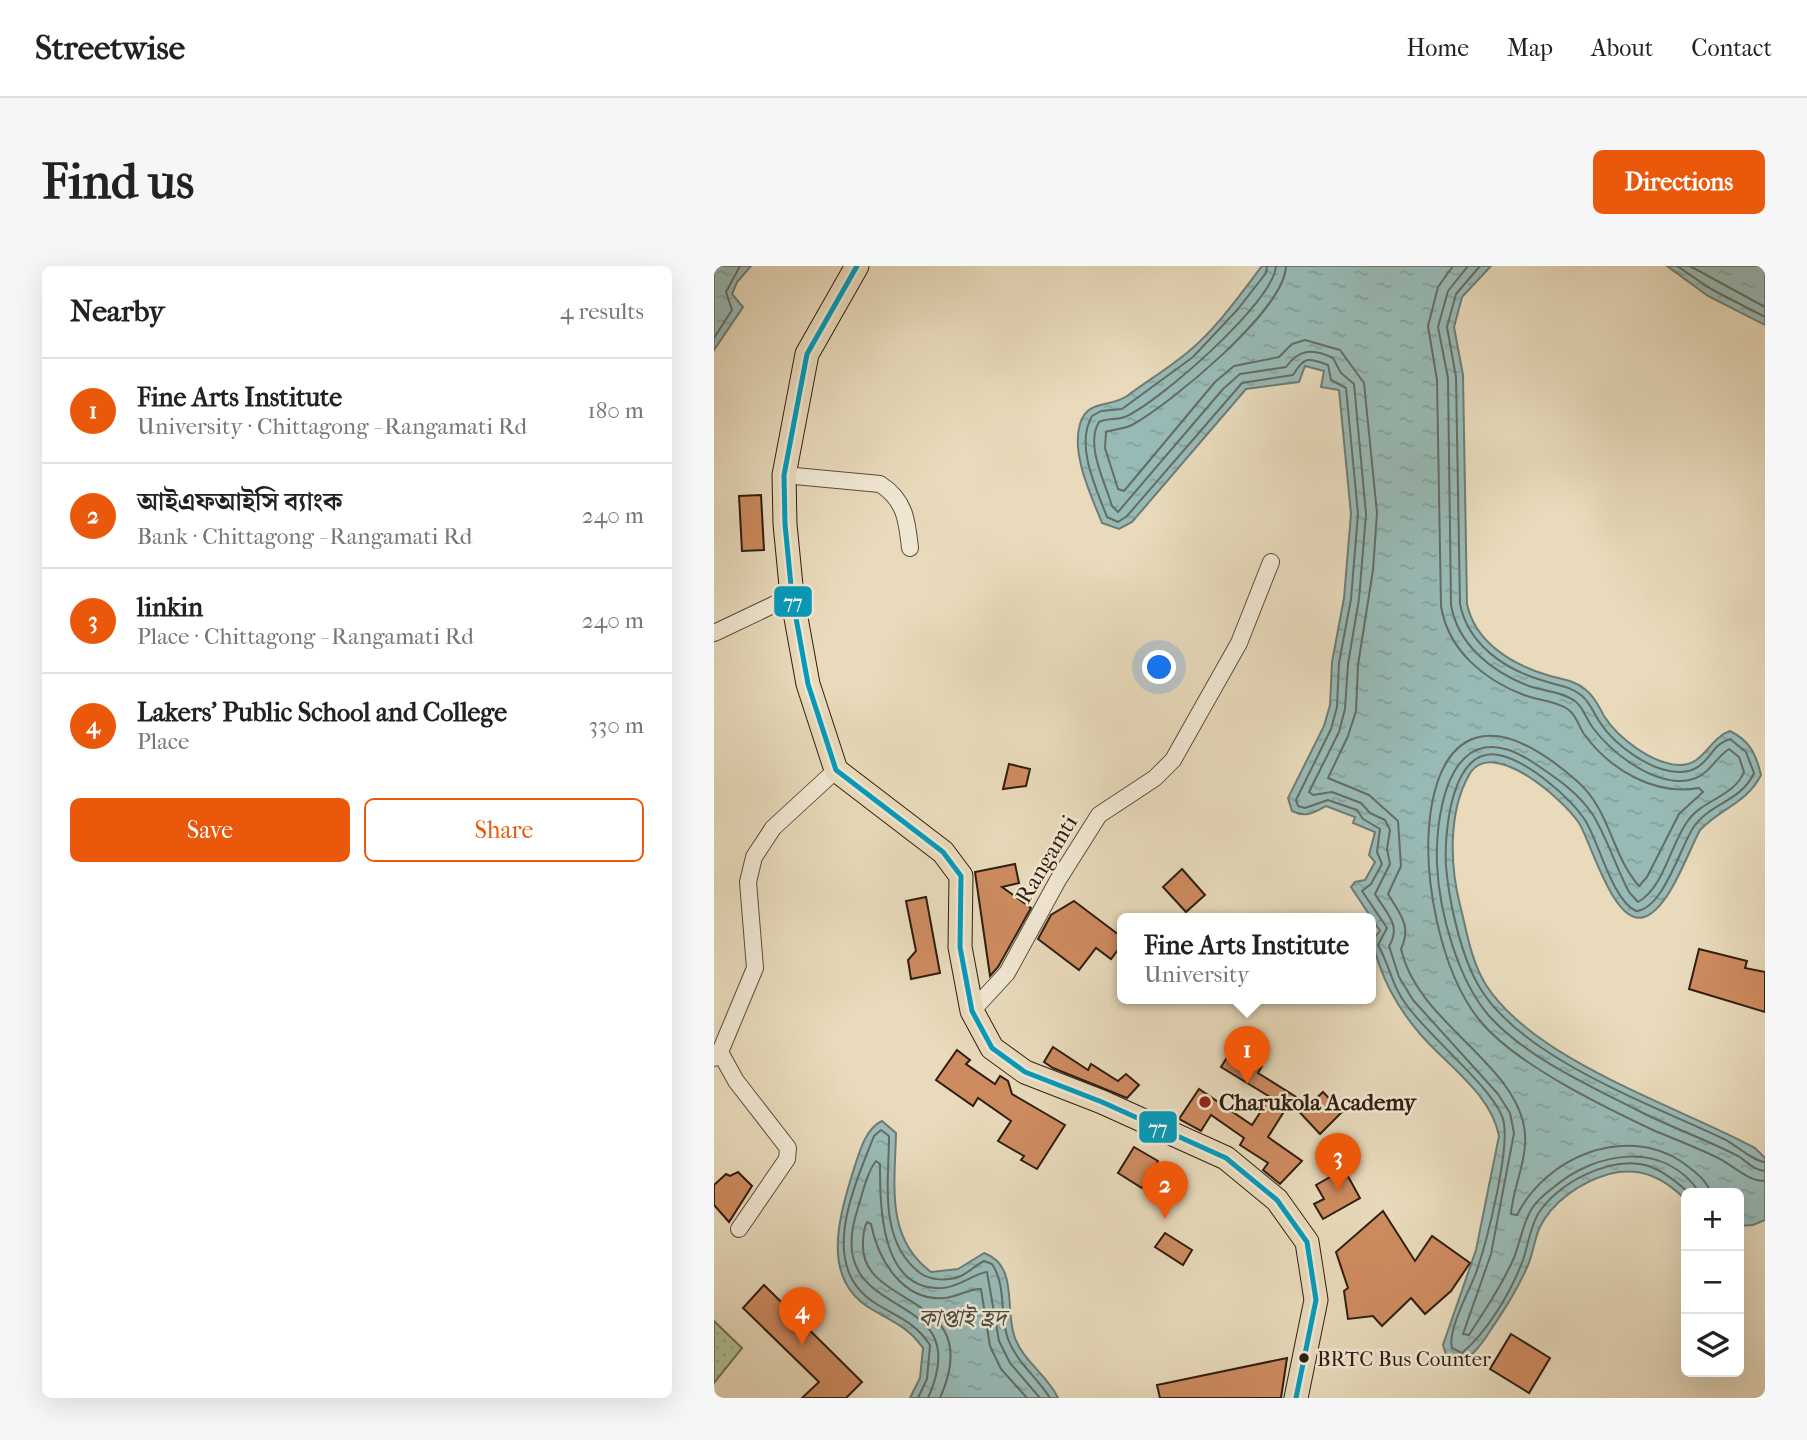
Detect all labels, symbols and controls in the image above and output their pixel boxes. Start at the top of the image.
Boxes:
text: Streetwise [35,29,185,68]
text: Home [1407,34,1469,62]
text: Map [1507,34,1553,62]
text: About [1591,34,1653,62]
text: Contact [1691,34,1772,62]
button: Directions [1593,150,1765,214]
text: Find us [42,153,194,211]
text: Nearby [70,294,165,329]
text: 4 results [560,298,644,325]
text: Fine Arts Institute [137,382,342,413]
text: 1 [89,397,97,424]
text: 180 m [587,397,644,424]
text: University · Chittagong - Rangamati Rd [137,413,527,440]
text: আইএফআইসি ব্যাংক [137,486,342,517]
text: 2 [87,502,99,529]
text: 240 m [582,502,644,529]
text: Bank · Chittagong - Rangamati Rd [137,523,472,550]
line badge: 77 [773,585,813,618]
text: 77 [783,591,802,613]
text: linkin [137,592,203,623]
text: 3 [88,607,98,634]
text: 240 m [582,607,644,634]
text: Place · Chittagong - Rangamati Rd [137,623,474,650]
your location [1142,650,1176,684]
text: Lakers' Public School and College [137,697,507,728]
text: 4 [86,712,100,739]
text: 330 m [588,712,644,739]
text: Place [137,728,189,755]
button: Save [70,798,350,862]
button: Share [364,798,644,862]
street label: Rangamti [1010,810,1083,908]
popup [1117,913,1376,1004]
text: Fine Arts Institute [1144,930,1349,961]
text: University [1144,961,1249,988]
pin: 1 [1224,1026,1270,1084]
place label: Charukola Academy [1219,1089,1418,1116]
marker: Charukola Academy [1197,1094,1213,1110]
line badge: 77 [1138,1110,1178,1144]
text: 77 [1148,1117,1167,1139]
pin: 3 [1315,1133,1361,1191]
pin: 2 [1142,1161,1188,1219]
map controls [1681,1188,1744,1377]
button: + [1681,1188,1744,1251]
button: − [1681,1251,1744,1314]
pin: 4 [779,1287,825,1345]
water label: কাপ্তাই হ্রদ [918,1303,1011,1332]
button: layers [1681,1314,1744,1377]
place label: BRTC Bus Counter [1317,1347,1491,1371]
marker: BRTC Bus Counter [1297,1351,1311,1365]

